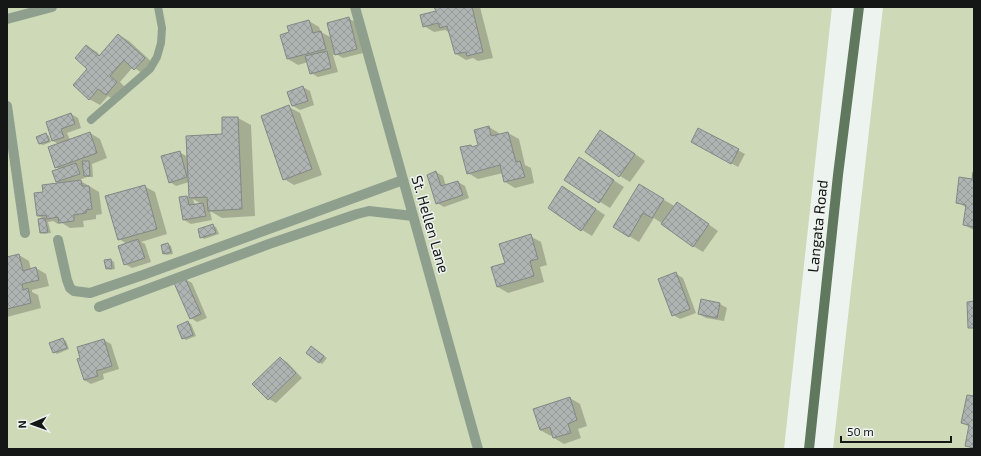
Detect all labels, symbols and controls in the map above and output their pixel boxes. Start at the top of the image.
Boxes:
street label: St. Hellen Lane [408,173,454,275]
street label: Langata Road [803,179,831,273]
north arrow [12,404,52,444]
scale bar [841,418,951,444]
text: N [15,420,28,429]
text: 50 m [847,424,874,438]

